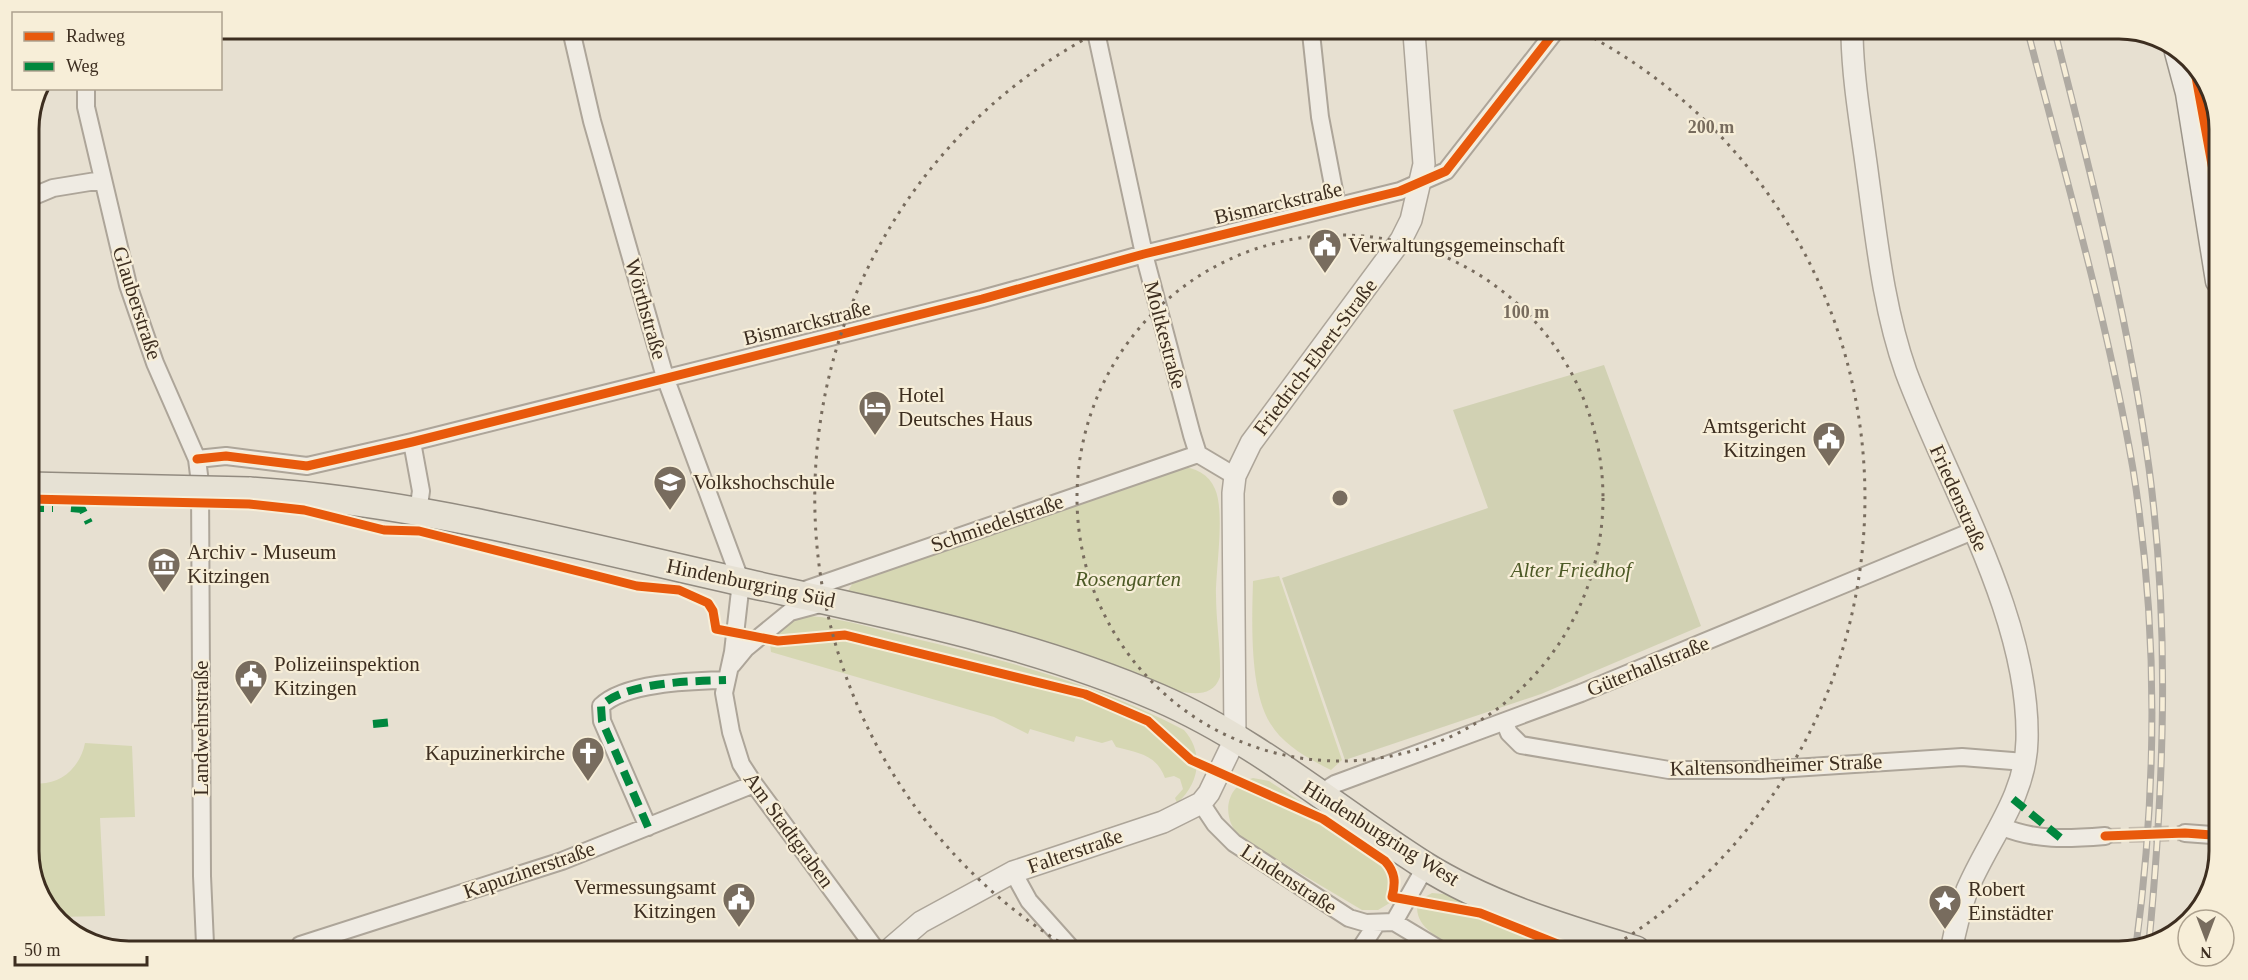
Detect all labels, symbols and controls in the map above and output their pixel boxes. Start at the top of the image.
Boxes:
legend [12,12,222,90]
text: Radweg [66,26,125,46]
text: Weg [66,56,99,76]
text: 200 m [1688,117,1734,137]
street label: Bismarckstraße [1212,177,1344,229]
public building icon: Verwaltungsgemeinschaft [1307,227,1343,274]
place label: Verwaltungsgemeinschaft [1348,233,1565,257]
street label: Glauberstraße [107,243,167,363]
street label: Wörthstraße [620,256,672,362]
street label: Friedrich-Ebert-Straße [1248,274,1382,440]
street label: Moltkestraße [1139,278,1191,392]
street label: Bismarckstraße [741,296,873,350]
text: 100 m [1503,302,1549,322]
place label: Hotel Deutsches Haus [898,383,1033,431]
hotel icon: Hotel Deutsches Haus [857,389,893,436]
place label: Amtsgericht Kitzingen [1702,414,1806,462]
public building icon: Amtsgericht Kitzingen [1811,420,1847,467]
street label: Friedenstraße [1925,441,1993,555]
school or university icon: Volkshochschule [652,464,688,511]
place label: Volkshochschule [693,470,835,494]
centre of rings [1330,488,1350,508]
street label: Schmiedelstraße [927,489,1067,557]
place label: Archiv - Museum Kitzingen [187,540,336,588]
museum icon: Archiv - Museum Kitzingen [146,546,182,593]
street label: Hindenburgring Süd [665,553,838,613]
park label: Alter Friedhof [1509,558,1635,582]
park label: Rosengarten [1074,567,1181,591]
street label: Güterhallstraße [1583,631,1713,701]
place label: Polizeiinspektion Kitzingen [274,652,420,700]
public building icon: Polizeiinspektion Kitzingen [233,658,269,705]
street label: Landwehrstraße [189,660,213,796]
church icon: Kapuzinerkirche [570,735,606,782]
place label: Kapuzinerkirche [425,741,565,765]
street label: Kaltensondheimer Straße [1669,749,1883,781]
street label: Am Stadtgraben [739,768,839,893]
street label: Hindenburgring West [1298,775,1464,891]
street label: Falterstraße [1024,824,1126,878]
street label: Kapuzinerstraße [460,836,598,904]
street label: Lindenstraße [1236,839,1342,919]
place label: Vermessungsamt Kitzingen [574,875,716,923]
place label: Robert Einstädter [1968,877,2053,925]
public building icon: Vermessungsamt Kitzingen [721,881,757,928]
place icon: Robert Einstädter [1927,883,1963,930]
north arrow [2176,908,2236,968]
scale bar [15,929,147,967]
text: 50 m [24,940,61,960]
text: N [2200,944,2212,961]

